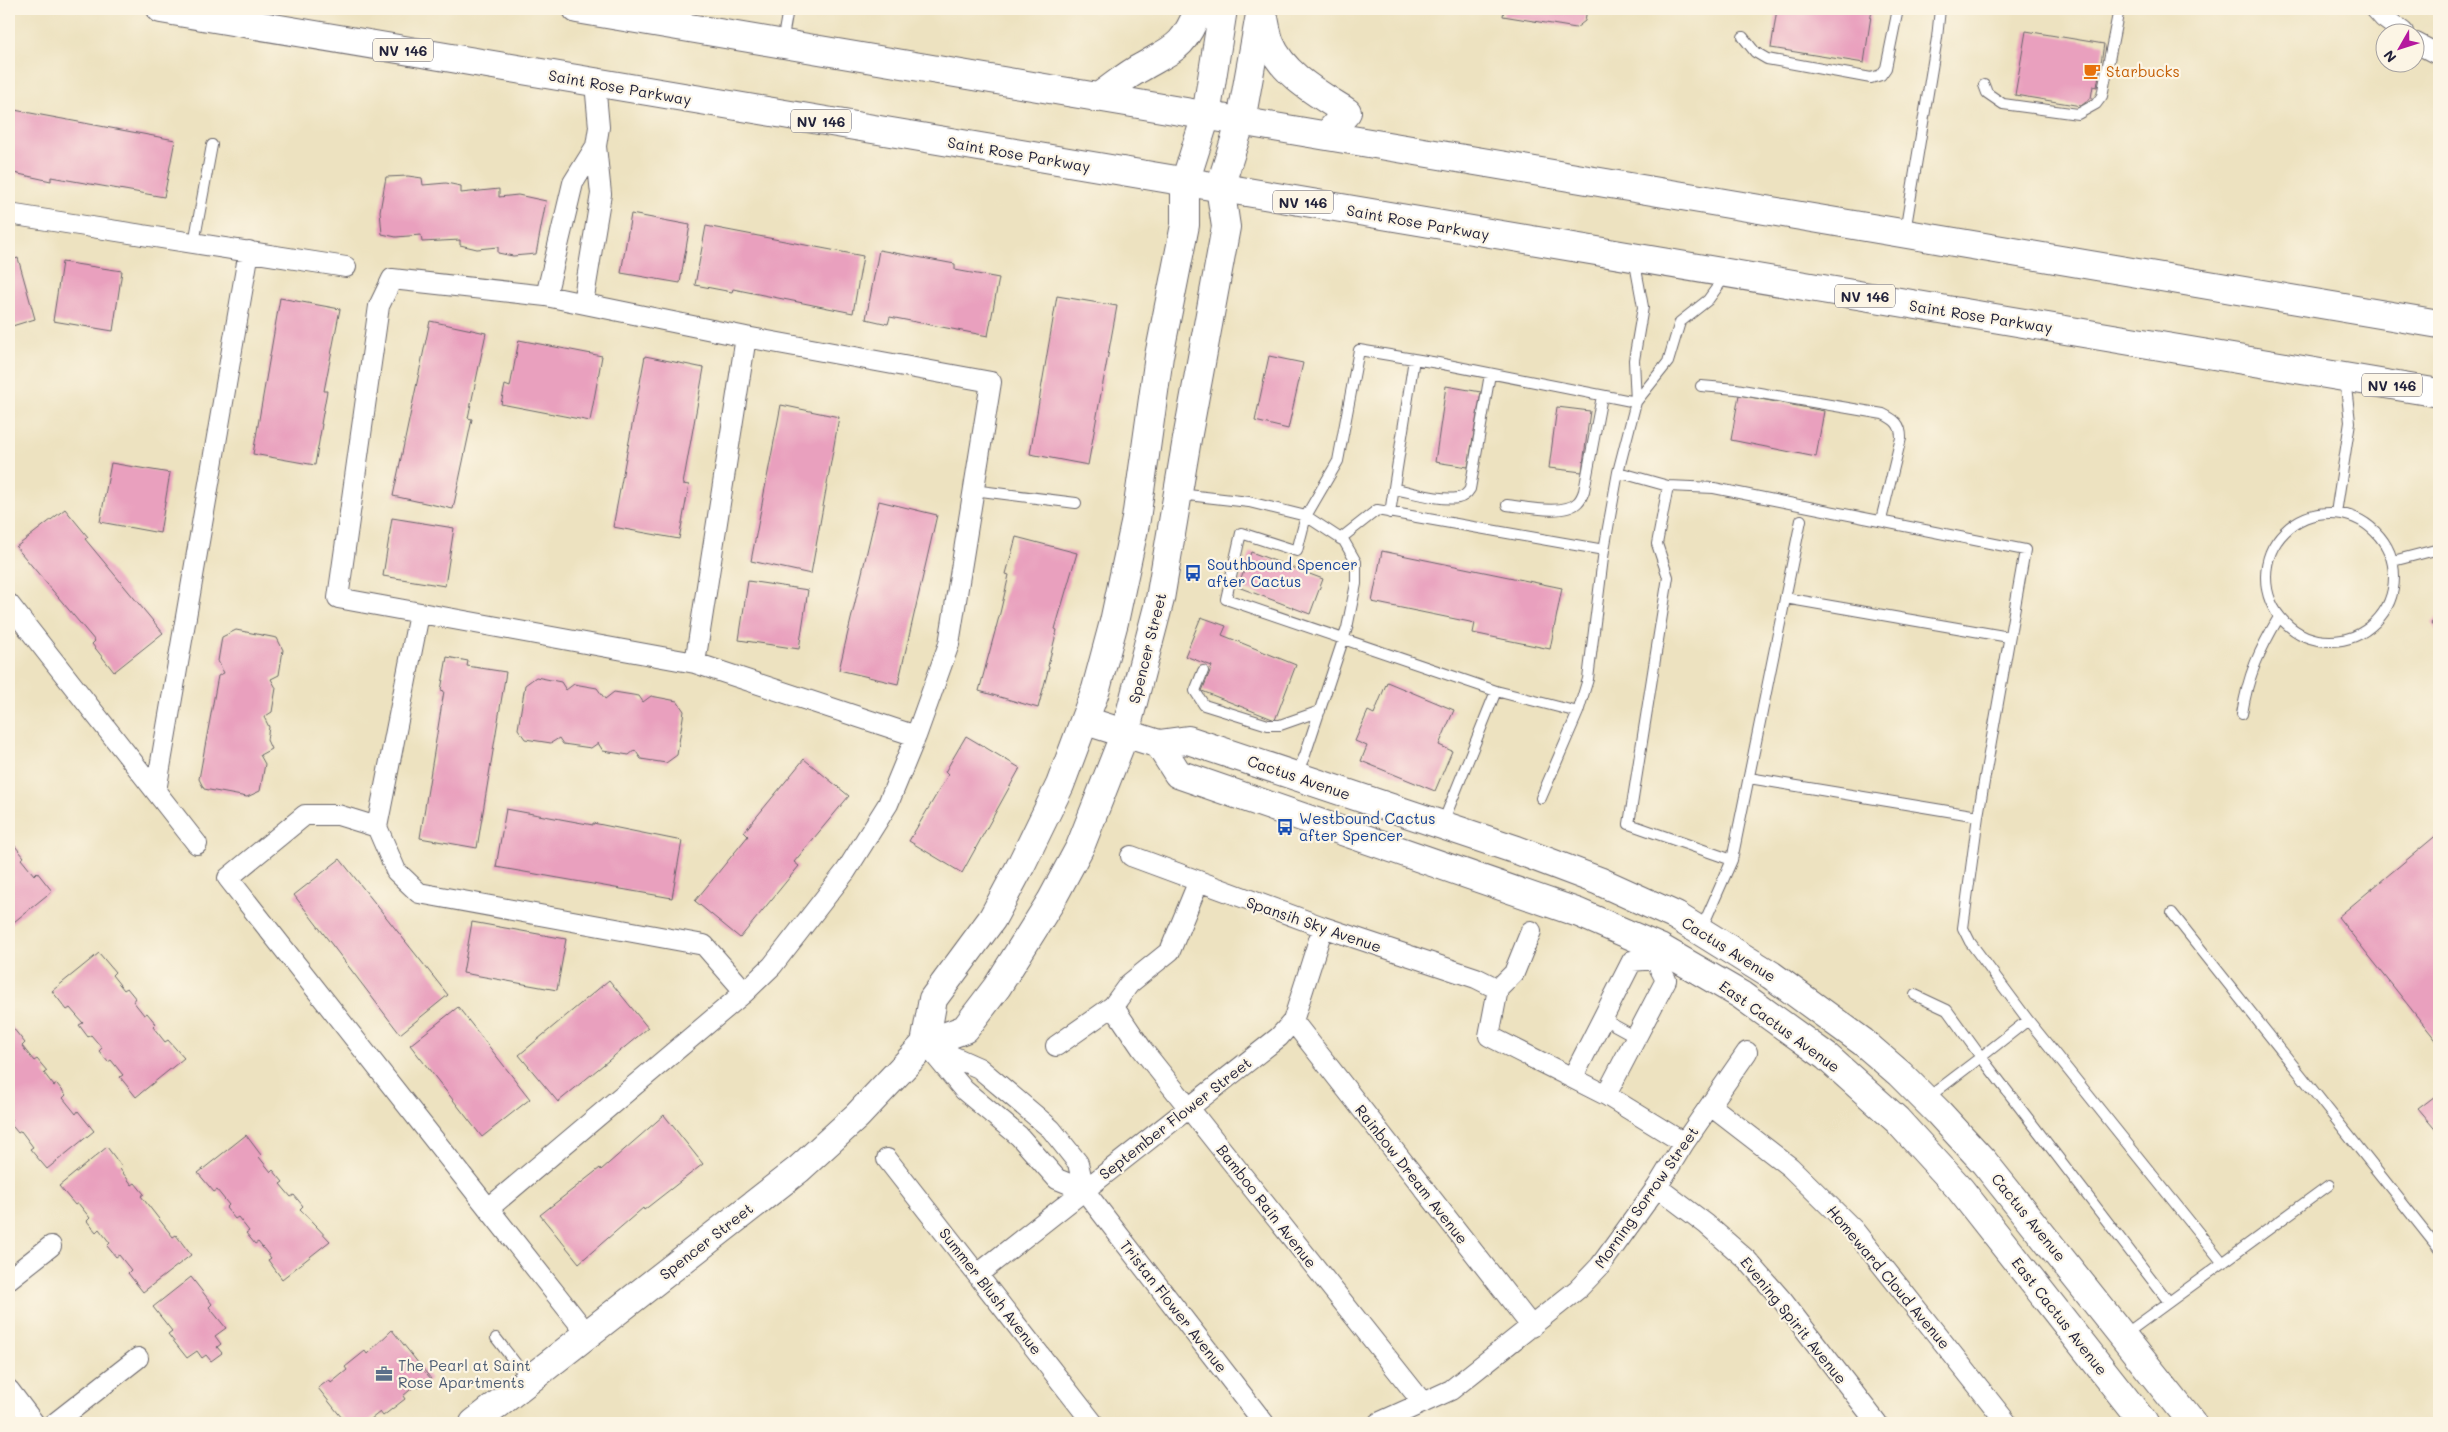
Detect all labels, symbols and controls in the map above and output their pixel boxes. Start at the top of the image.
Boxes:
north arrow [2376,22,2426,72]
road number: NV 146 [373,38,433,62]
text: N [2379,46,2400,67]
cafe icon: Starbucks [2082,61,2102,81]
place label: Starbucks [2106,61,2180,81]
street label: Saint Rose Parkway [547,65,693,109]
road number: NV 146 [791,110,851,132]
street label: Saint Rose Parkway [946,132,1092,176]
road number: NV 146 [1273,190,1333,213]
street label: Saint Rose Parkway [1345,200,1491,244]
road number: NV 146 [1835,284,1895,308]
street label: Saint Rose Parkway [1908,295,2054,337]
road number: NV 146 [2362,374,2422,396]
place label: Southbound Spencer after Cactus [1207,554,1358,591]
bus stop icon: Southbound Spencer after Cactus [1183,563,1203,583]
street label: Spencer Street [1124,591,1170,705]
street label: Cactus Avenue [1245,750,1353,804]
place label: Westbound Cactus after Spencer [1299,808,1436,845]
bus stop icon: Westbound Cactus after Spencer [1275,817,1295,837]
street label: Spansih Sky Avenue [1244,892,1384,956]
street label: Cactus Avenue [1678,912,1780,986]
street label: East Cactus Avenue [1716,975,1844,1077]
street label: September Flower Street [1095,1052,1255,1184]
street label: Rainbow Dream Avenue [1351,1100,1473,1248]
street label: Morning Sorrow Street [1589,1122,1703,1272]
street label: Bamboo Rain Avenue [1213,1140,1321,1272]
street label: Cactus Avenue [1987,1169,2071,1265]
street label: Spencer Street [655,1198,757,1284]
street label: Homeward Cloud Avenue [1823,1201,1955,1353]
street label: Summer Blush Avenue [935,1223,1047,1359]
street label: Tristan Flower Avenue [1116,1236,1232,1376]
street label: Evening Spirit Avenue [1736,1252,1852,1388]
street label: East Cactus Avenue [2008,1253,2112,1379]
place label: The Pearl at Saint Rose Apartments [398,1355,531,1392]
office icon: The Pearl at Saint Rose Apartments [374,1364,394,1384]

